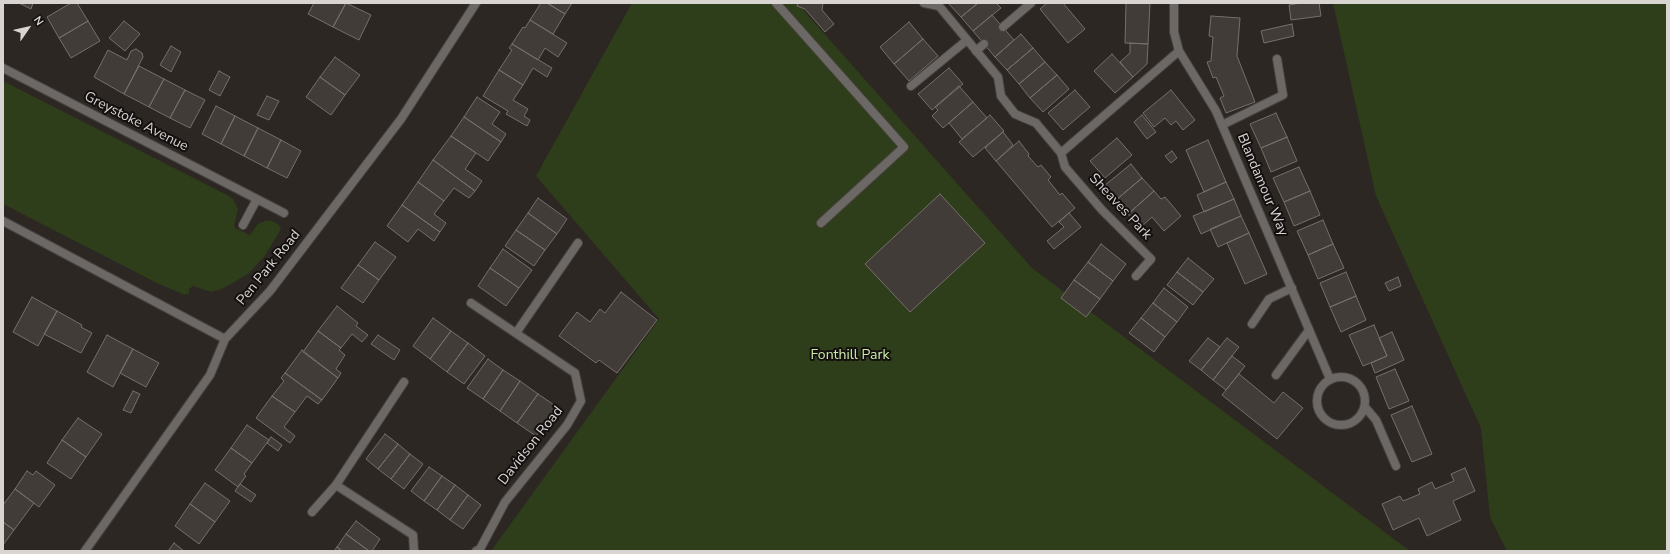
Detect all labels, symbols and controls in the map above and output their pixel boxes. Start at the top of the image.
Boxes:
north arrow [8,8,48,48]
text: N [30,13,47,29]
street label: Greystoke Avenue [81,89,191,155]
street label: Blandamour Way [1233,131,1291,239]
street label: Sheaves Park [1085,170,1155,244]
street label: Pen Park Road [234,227,304,309]
park label: Fonthill Park [810,348,890,364]
street label: Davidson Road [495,403,567,489]

